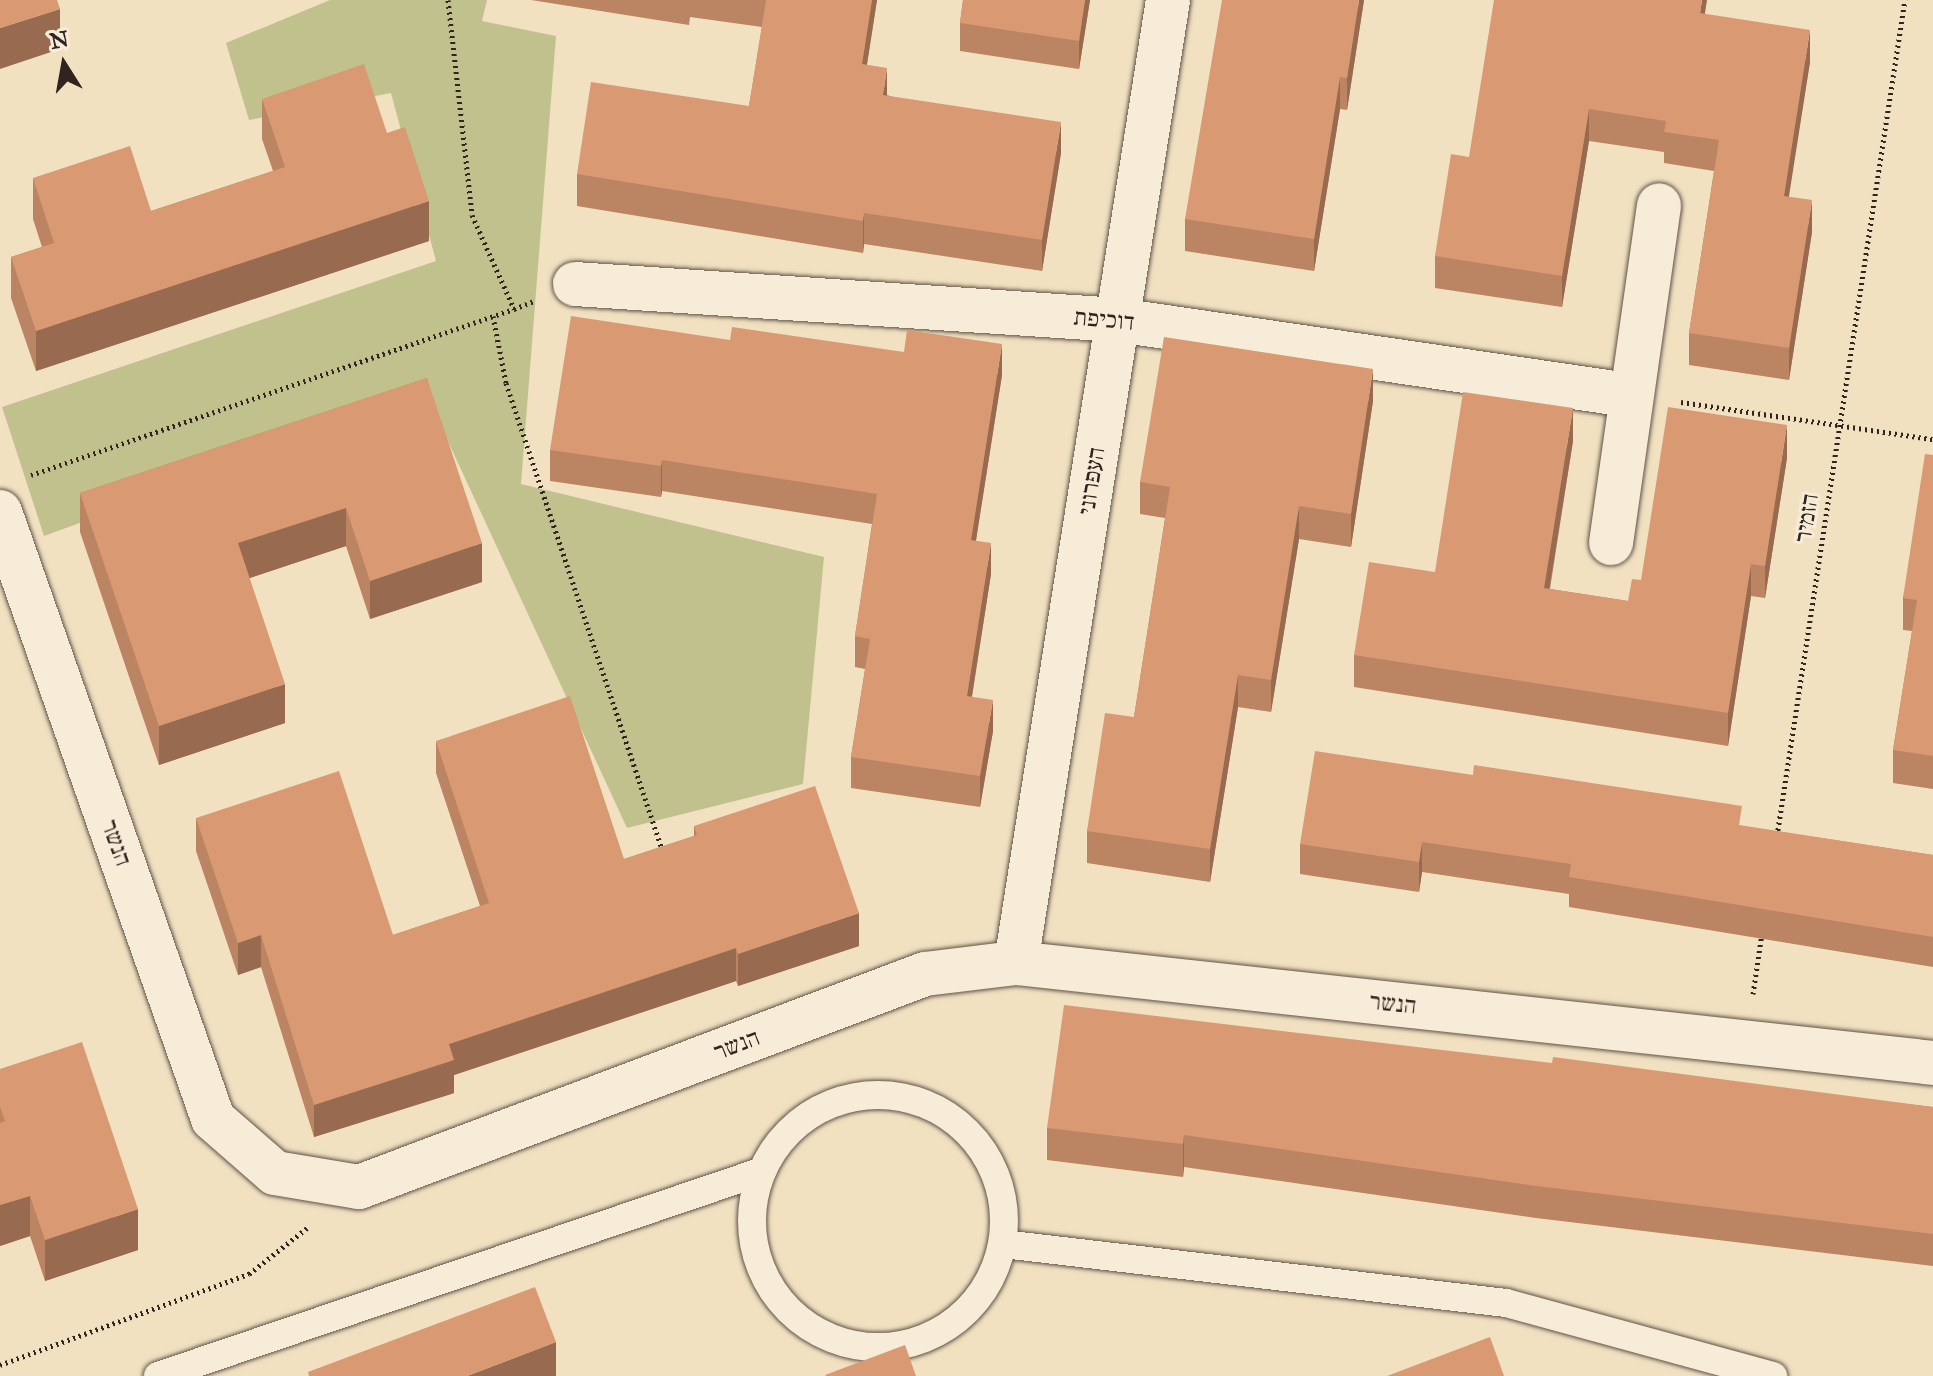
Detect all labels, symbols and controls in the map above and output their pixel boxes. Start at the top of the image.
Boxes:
north arrow [24,24,104,104]
text: N [48,25,71,55]
street label: דוכיפת [1072,303,1136,337]
street label: העפרוני [1072,445,1112,517]
street label: הזמיר [1789,491,1825,545]
street label: הנשר [94,816,138,870]
street label: הנשר [1368,987,1418,1021]
street label: הנשר [710,1023,764,1067]

